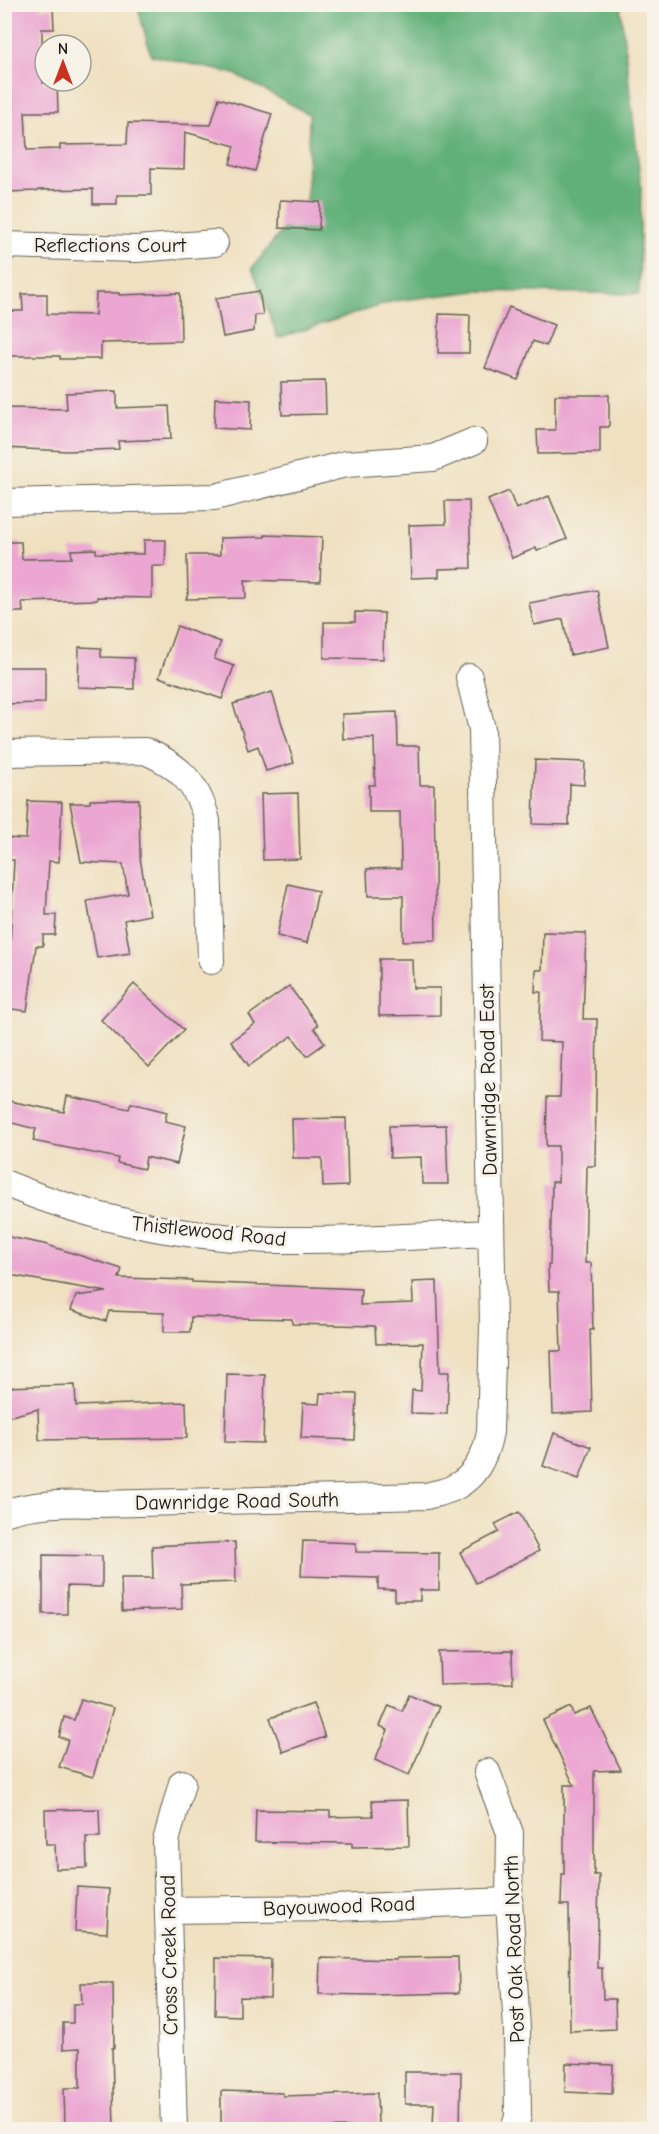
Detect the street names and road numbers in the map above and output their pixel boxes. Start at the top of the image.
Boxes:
street label: Reflections Court [34,233,187,257]
street label: Dawnridge Road East [474,983,502,1176]
street label: Thistlewood Road [131,1211,287,1251]
street label: Dawnridge Road South [135,1487,339,1515]
street label: Post Oak Road North [499,1855,529,2043]
street label: Cross Creek Road [156,1874,182,2036]
street label: Bayouwood Road [262,1891,416,1921]

